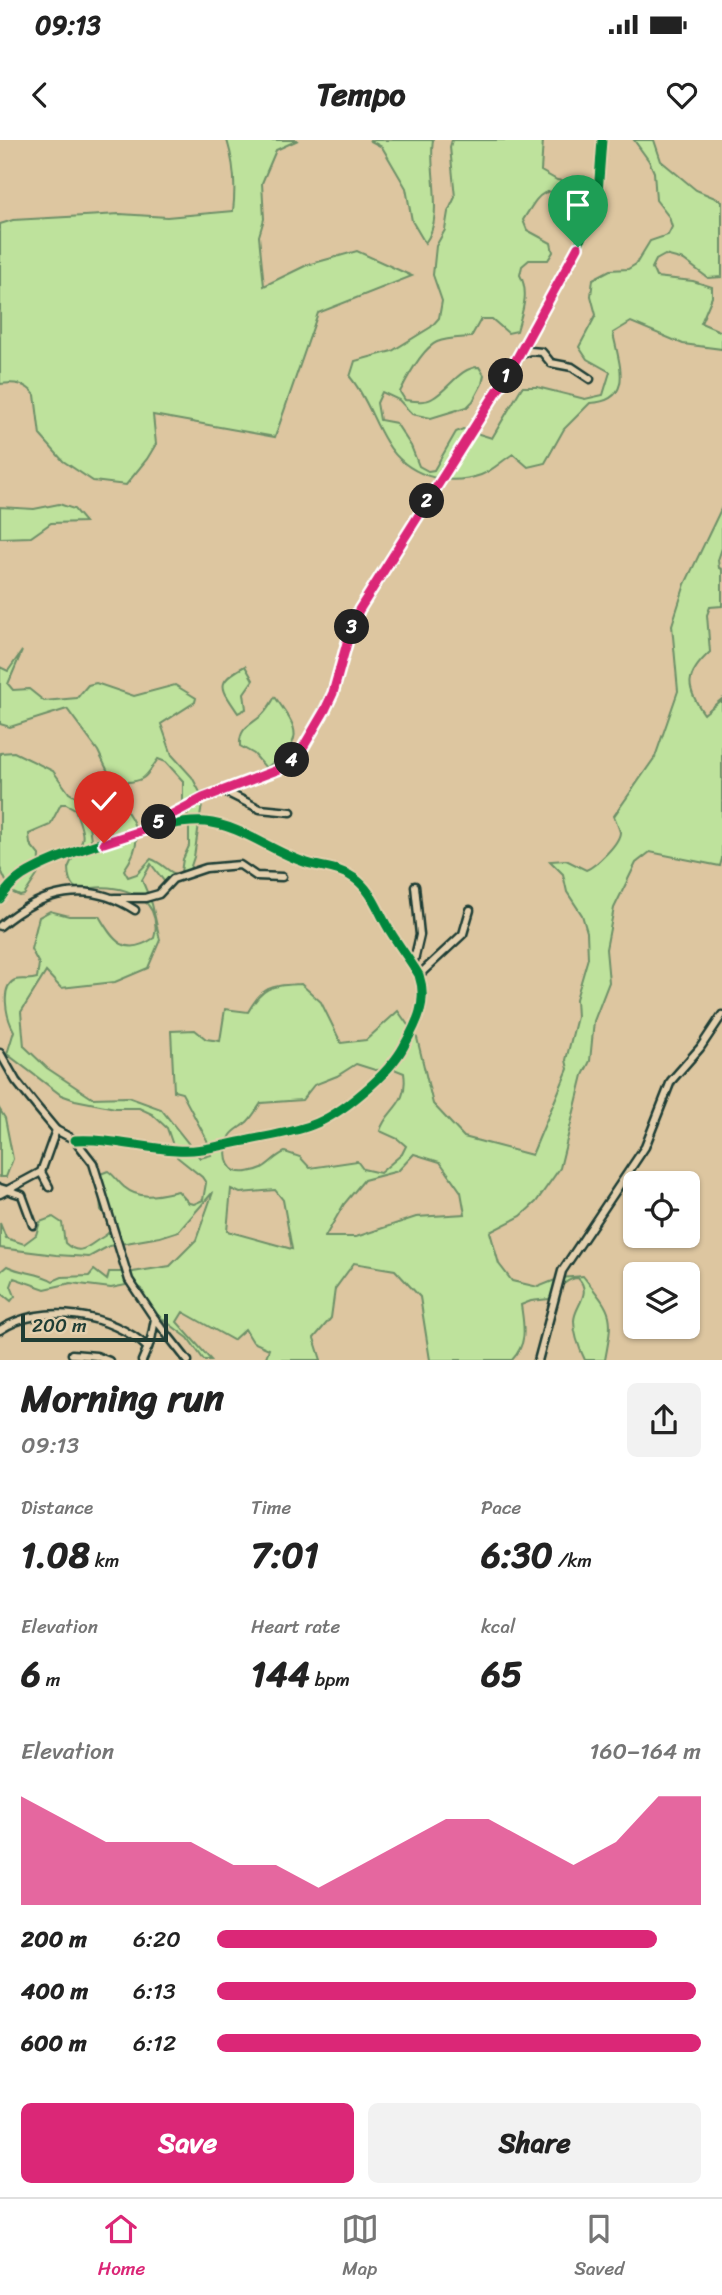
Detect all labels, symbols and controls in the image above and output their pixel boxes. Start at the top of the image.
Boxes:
text: 09:13 [35,2,101,48]
text: Tempo [316,66,406,123]
icon: back [21,76,59,114]
icon: heart [663,76,701,114]
pin [548,175,608,247]
icon: arrive [559,186,597,224]
pin: 1 [489,358,524,394]
text: 1 [501,359,510,392]
pin: 2 [410,484,444,518]
text: 2 [421,484,432,517]
pin: 3 [334,610,370,644]
text: 3 [346,610,357,643]
pin: 4 [274,742,310,778]
text: 4 [286,743,297,776]
pin [74,771,134,843]
icon: check [85,782,123,820]
pin: 5 [142,804,176,840]
text: 5 [153,805,164,838]
map controls [623,1171,700,1339]
button: locate [623,1171,700,1248]
button: layers [623,1262,700,1339]
text: 200 m [32,1309,87,1342]
scale bar [21,1311,168,1343]
text: Morning run [21,1365,224,1432]
button: share [627,1383,701,1457]
text: 09:13 [21,1425,79,1466]
text: Distance [21,1491,93,1524]
text: Time [251,1491,291,1524]
text: Pace [481,1491,521,1524]
text: 1.08 [21,1524,90,1586]
text: 7:01 [251,1524,319,1586]
text: 6:30 [481,1524,553,1586]
text: km [90,1544,119,1577]
text: /km [553,1544,592,1577]
text: Elevation [21,1610,98,1643]
text: Heart rate [251,1610,340,1643]
text: kcal [481,1610,516,1643]
text: 6 [21,1643,41,1705]
text: 144 [251,1643,310,1705]
text: 65 [481,1643,522,1705]
text: m [41,1663,60,1696]
text: bpm [310,1663,350,1696]
text: Elevation [21,1731,114,1772]
text: 160–164 m [590,1731,701,1772]
text: 200 m [21,1919,87,1960]
text: 6:20 [133,1919,181,1960]
text: 400 m [21,1971,88,2012]
text: 6:13 [133,1971,176,2012]
text: 600 m [21,2023,87,2064]
text: 6:12 [133,2023,176,2064]
button: Save [21,2103,354,2183]
button: Share [368,2103,701,2183]
tab: Home [98,2210,145,2285]
tab: Map [341,2210,379,2285]
tab: Saved [574,2210,624,2285]

